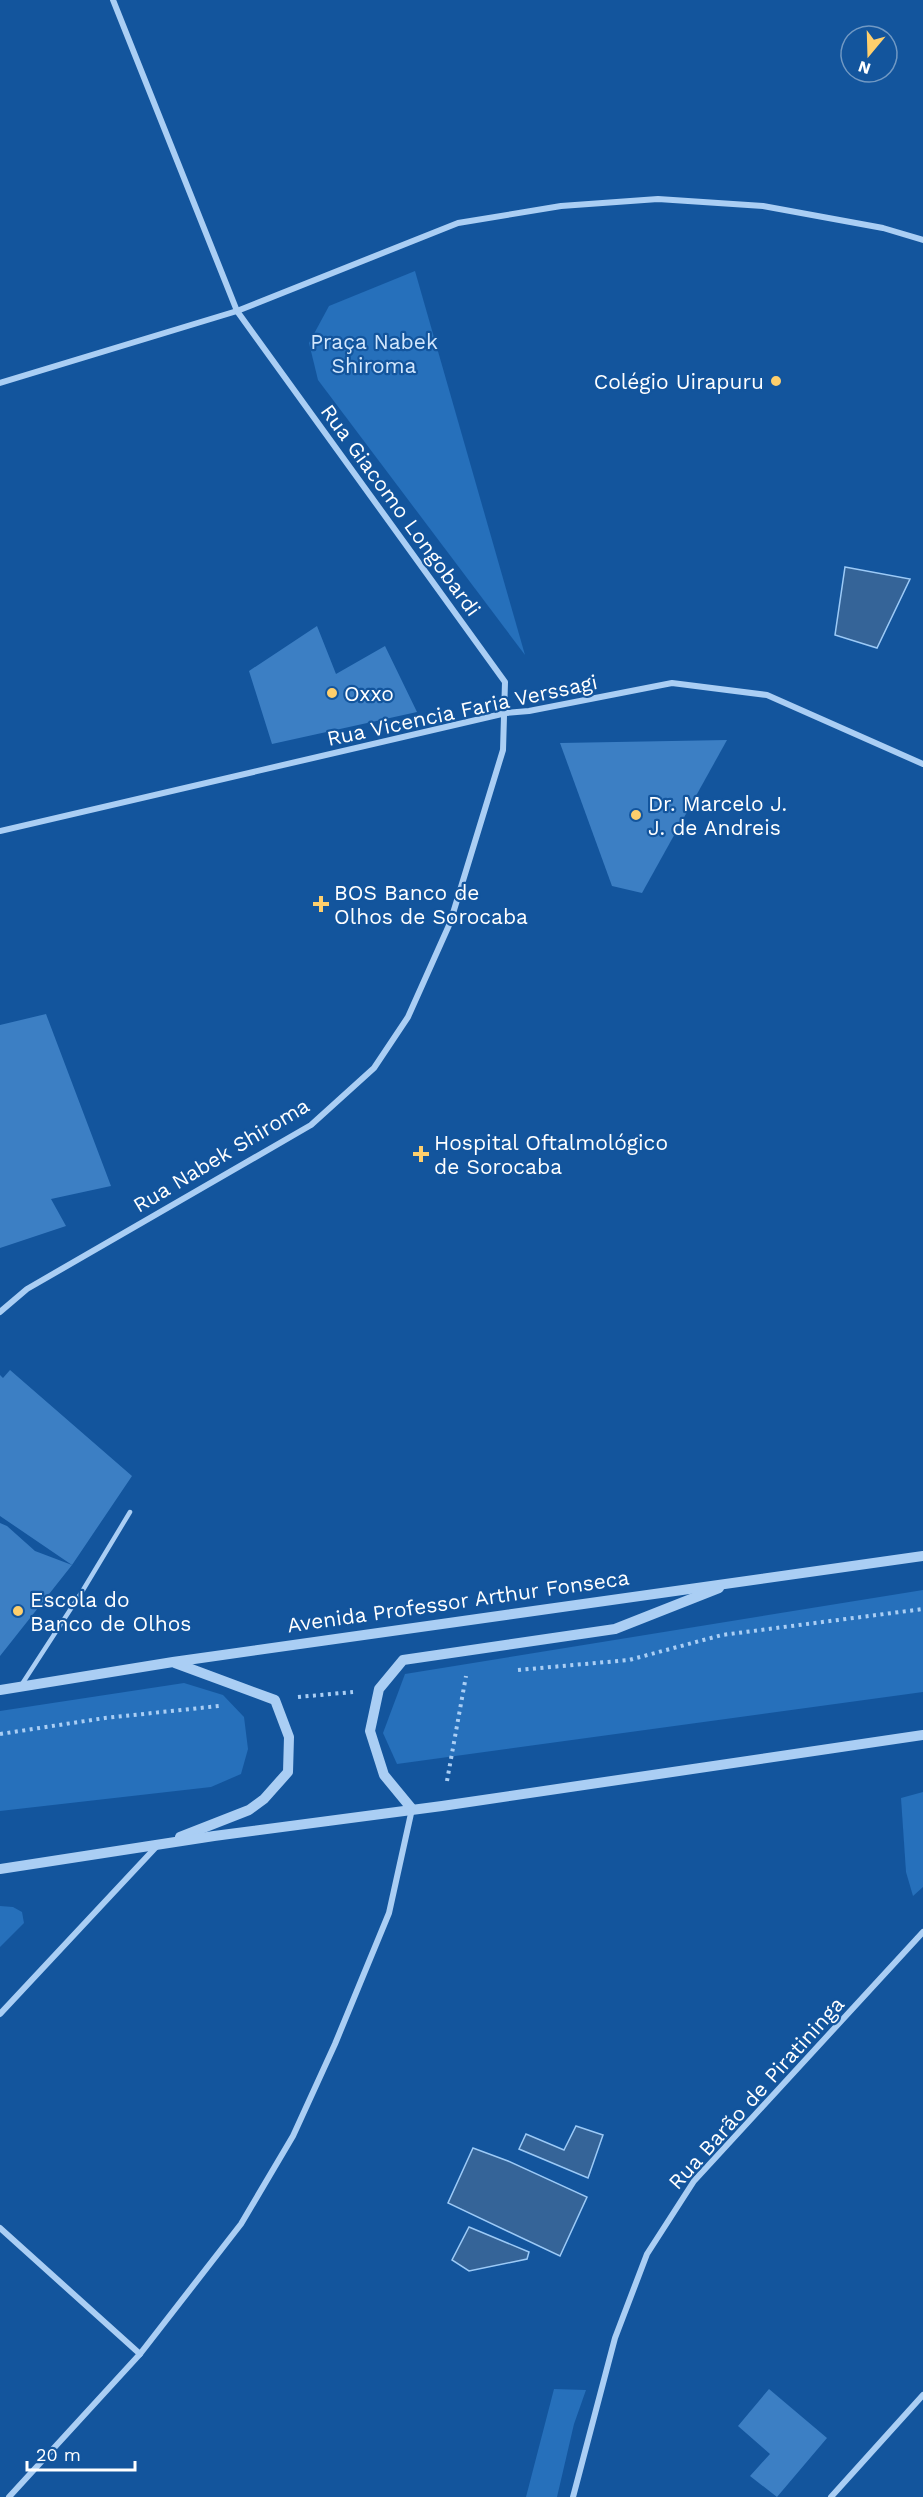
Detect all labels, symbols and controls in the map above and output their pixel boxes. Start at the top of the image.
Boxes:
north arrow [839,24,899,84]
text: N [856,57,873,79]
park label: Praça Nabek Shiroma [310,329,438,378]
place label: Colégio Uirapuru [594,369,764,394]
marker: Colégio Uirapuru [769,374,783,388]
street label: Rua Giacomo Longobardi [316,399,486,621]
street label: Rua Vicencia Faria Verssagi [325,669,599,751]
place label: Oxxo [344,681,394,706]
marker: Oxxo [325,686,339,700]
place label: Dr. Marcelo J. J. de Andreis [648,791,787,840]
marker: Dr. Marcelo J. J. de Andreis [629,808,643,822]
place label: BOS Banco de Olhos de Sorocaba [334,880,528,929]
marker: BOS Banco de Olhos de Sorocaba [312,895,330,913]
street label: Rua Nabek Shiroma [128,1092,314,1218]
place label: Hospital Oftalmológico de Sorocaba [434,1130,668,1179]
marker: Hospital Oftalmológico de Sorocaba [412,1145,430,1163]
street label: Avenida Professor Arthur Fonseca [285,1565,631,1637]
place label: Escola do Banco de Olhos [30,1587,191,1636]
marker: Escola do Banco de Olhos [11,1604,25,1618]
street label: Rua Barão de Piratininga [663,1992,849,2194]
scale bar [27,2434,135,2472]
text: 20 m [36,2444,81,2465]

